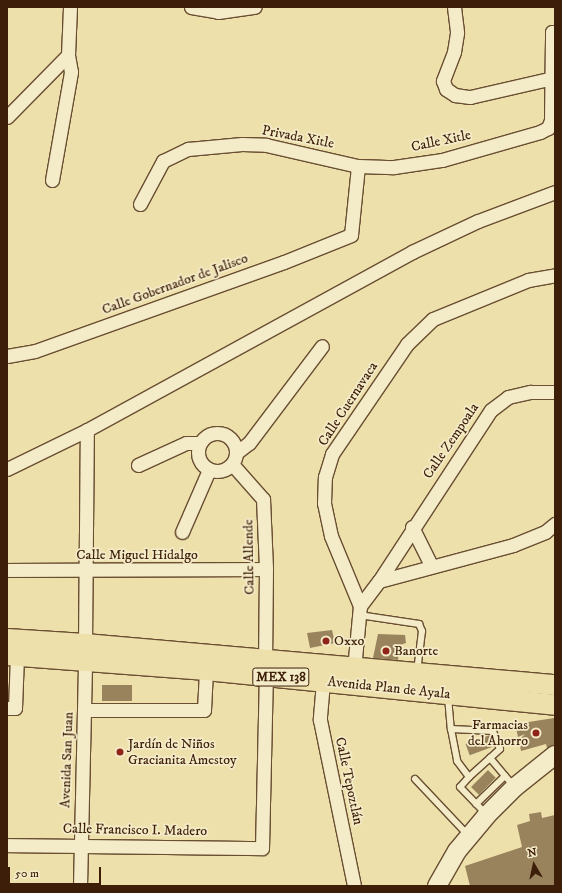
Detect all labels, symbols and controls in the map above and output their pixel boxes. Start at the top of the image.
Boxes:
street label: Privada Xitle [261,122,335,152]
street label: Calle Xitle [410,126,472,156]
street label: Calle Gobernador de Jalisco [100,250,250,318]
street label: Calle Cuernavaca [315,359,381,449]
street label: Calle Zempoala [420,400,482,482]
street label: Calle Allende [240,519,258,595]
street label: Calle Miguel Hidalgo [76,547,198,563]
place label: Oxxo [334,633,364,649]
marker: Oxxo [321,636,331,646]
place label: Banorte [394,643,438,659]
marker: Banorte [381,646,391,656]
road number: MEX 138 [252,666,310,688]
street label: Avenida Plan de Ayala [327,673,451,703]
street label: Avenida San Juan [57,712,77,808]
place label: Farmacias del Ahorro [468,717,528,750]
marker: Farmacias del Ahorro [531,728,541,738]
place label: Jardín de Niños Gracianita Amestoy [128,736,237,768]
street label: Calle Tepoztlán [332,736,366,826]
marker: Jardín de Niños Gracianita Amestoy [115,747,125,757]
street label: Calle Francisco I. Madero [63,820,207,840]
north arrow [514,845,554,885]
text: N [527,846,538,861]
scale bar [10,859,103,885]
text: 50 m [15,866,39,881]

